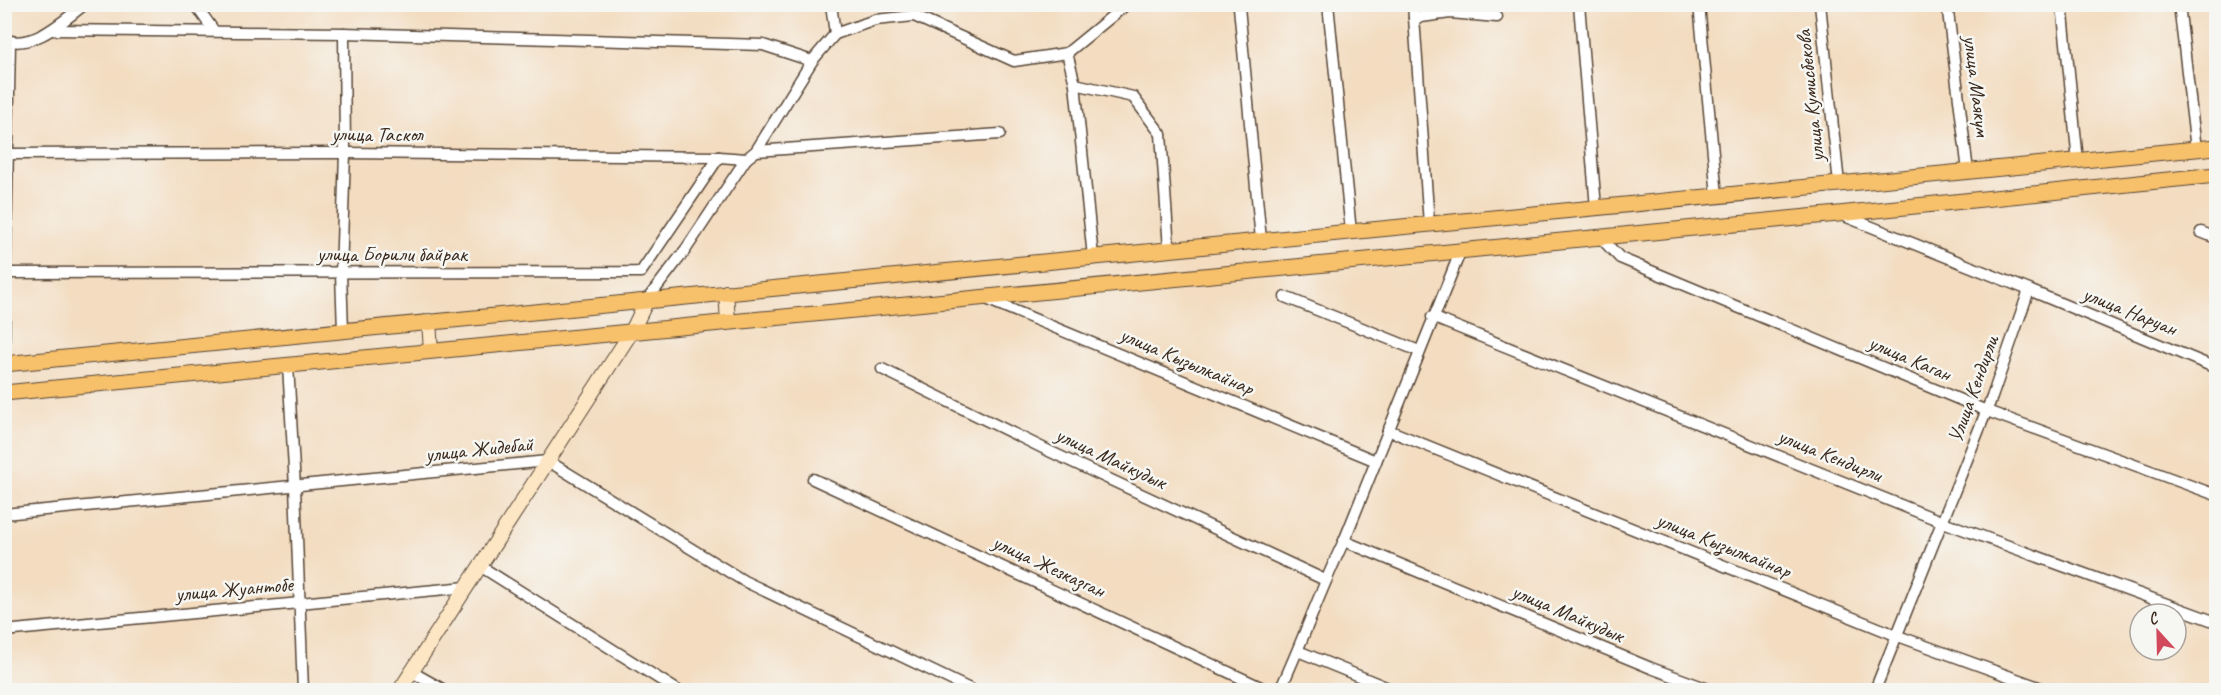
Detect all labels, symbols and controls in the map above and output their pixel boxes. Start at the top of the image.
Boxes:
street label: улица Кумисбекова [1790,27,1830,165]
street label: улица Маякум [1958,32,1996,139]
street label: улица Таскол [329,121,424,147]
street label: улица Борили байрак [315,241,469,267]
street label: улица Наруан [2077,280,2182,342]
street label: улица Кызылкайнар [1114,320,1259,402]
street label: улица Каган [1863,328,1956,387]
street label: Улица Кендирли [1942,330,2005,446]
street label: улица Майкудык [1050,420,1172,496]
street label: улица Кендирли [1773,422,1888,489]
street label: улица Жидебай [422,430,535,468]
street label: улица Кызылкайнар [1651,505,1796,585]
street label: улица Жезказган [987,528,1111,604]
street label: улица Жуантобе [172,571,296,607]
street label: улица Майкудык [1506,577,1630,649]
north arrow [2128,602,2188,662]
text: С [2145,607,2162,630]

